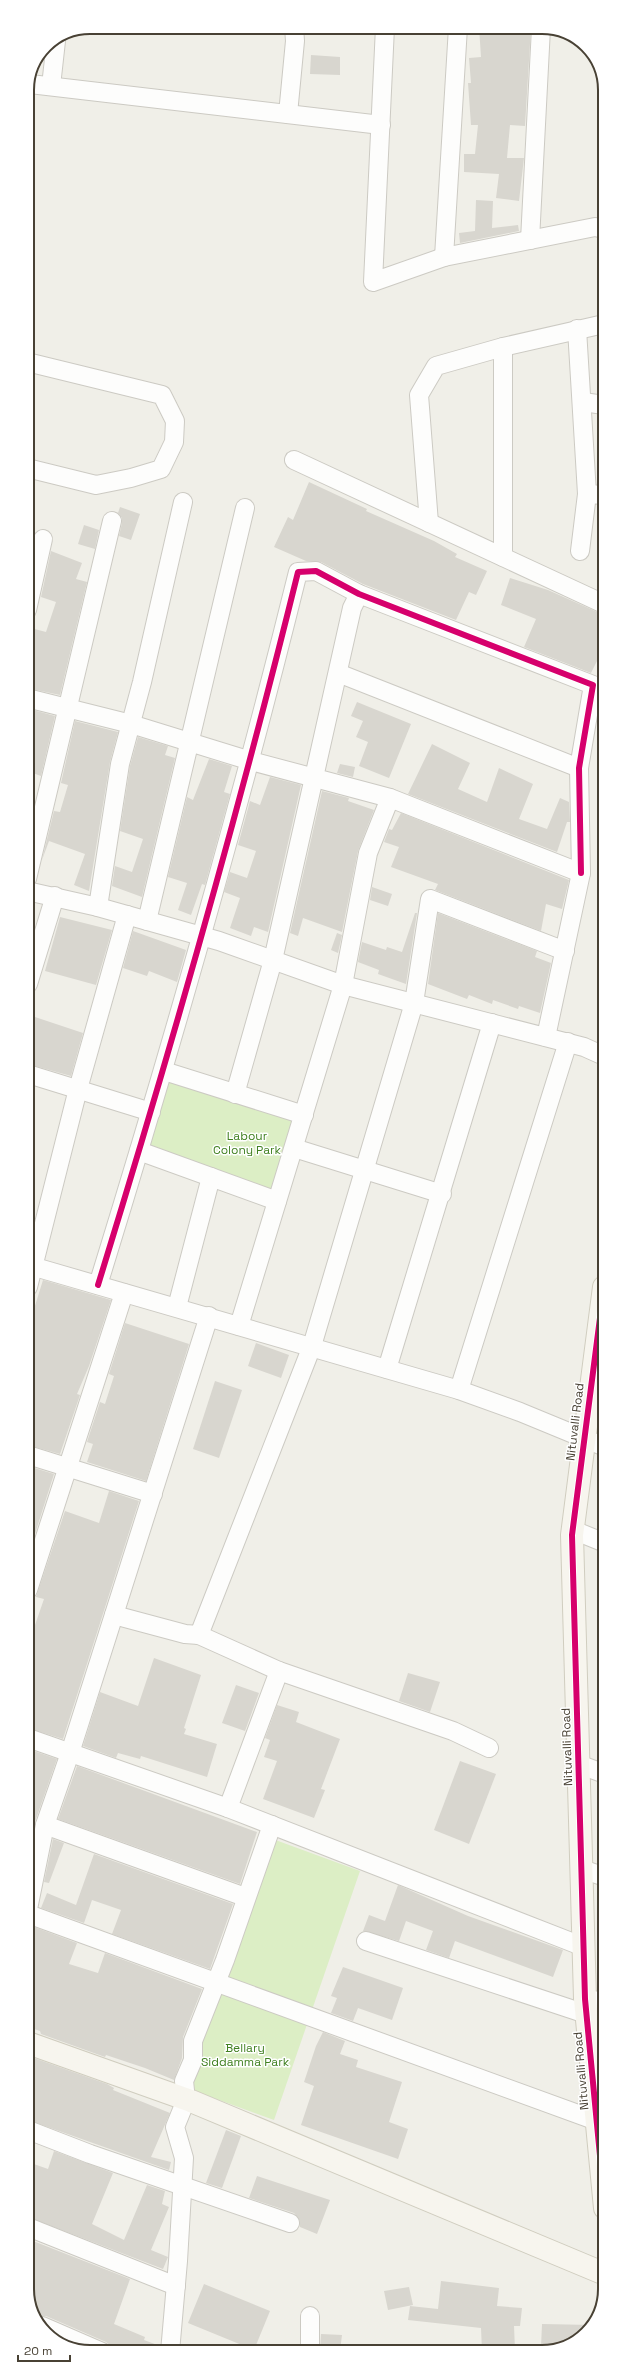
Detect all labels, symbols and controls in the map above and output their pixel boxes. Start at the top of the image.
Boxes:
park label: Labour Colony Park [213,1128,282,1158]
street label: Nituvalli Road [562,1382,588,1462]
street label: Nituvalli Road [558,1708,576,1786]
street label: Nituvalli Road [570,2031,592,2111]
park label: Bellary Siddamma Park [201,2040,290,2070]
scale bar [18,2337,70,2363]
text: 20 m [24,2343,52,2359]

